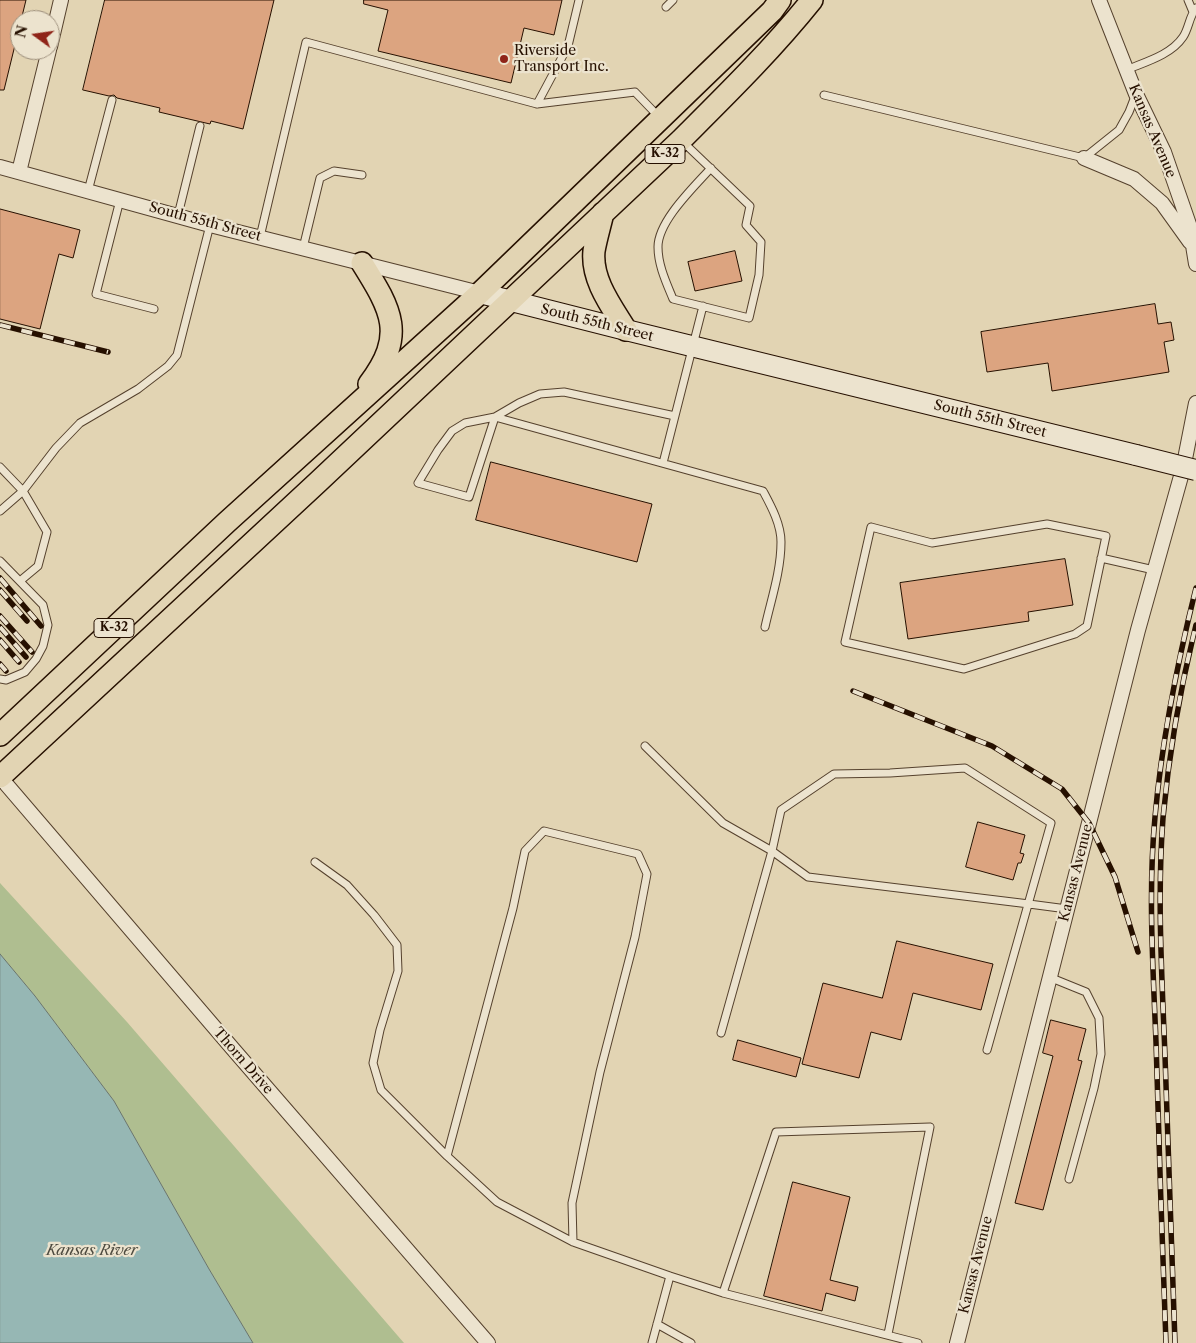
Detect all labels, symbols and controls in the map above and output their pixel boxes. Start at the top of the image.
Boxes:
north arrow [10,10,60,60]
text: N [11,24,32,40]
place label: Riverside Transport Inc. [514,43,609,75]
marker: Riverside Transport Inc. [498,53,510,65]
street label: Kansas Avenue [1125,82,1179,180]
road number: K-32 [645,144,685,164]
street label: South 55th Street [147,199,263,245]
street label: South 55th Street [539,301,655,345]
street label: South 55th Street [932,397,1048,441]
road number: K-32 [94,618,134,638]
street label: Kansas Avenue [1056,822,1096,924]
street label: Thorn Drive [210,1024,276,1098]
street label: Kansas Avenue [956,1214,996,1316]
water label: Kansas River [46,1242,138,1260]

